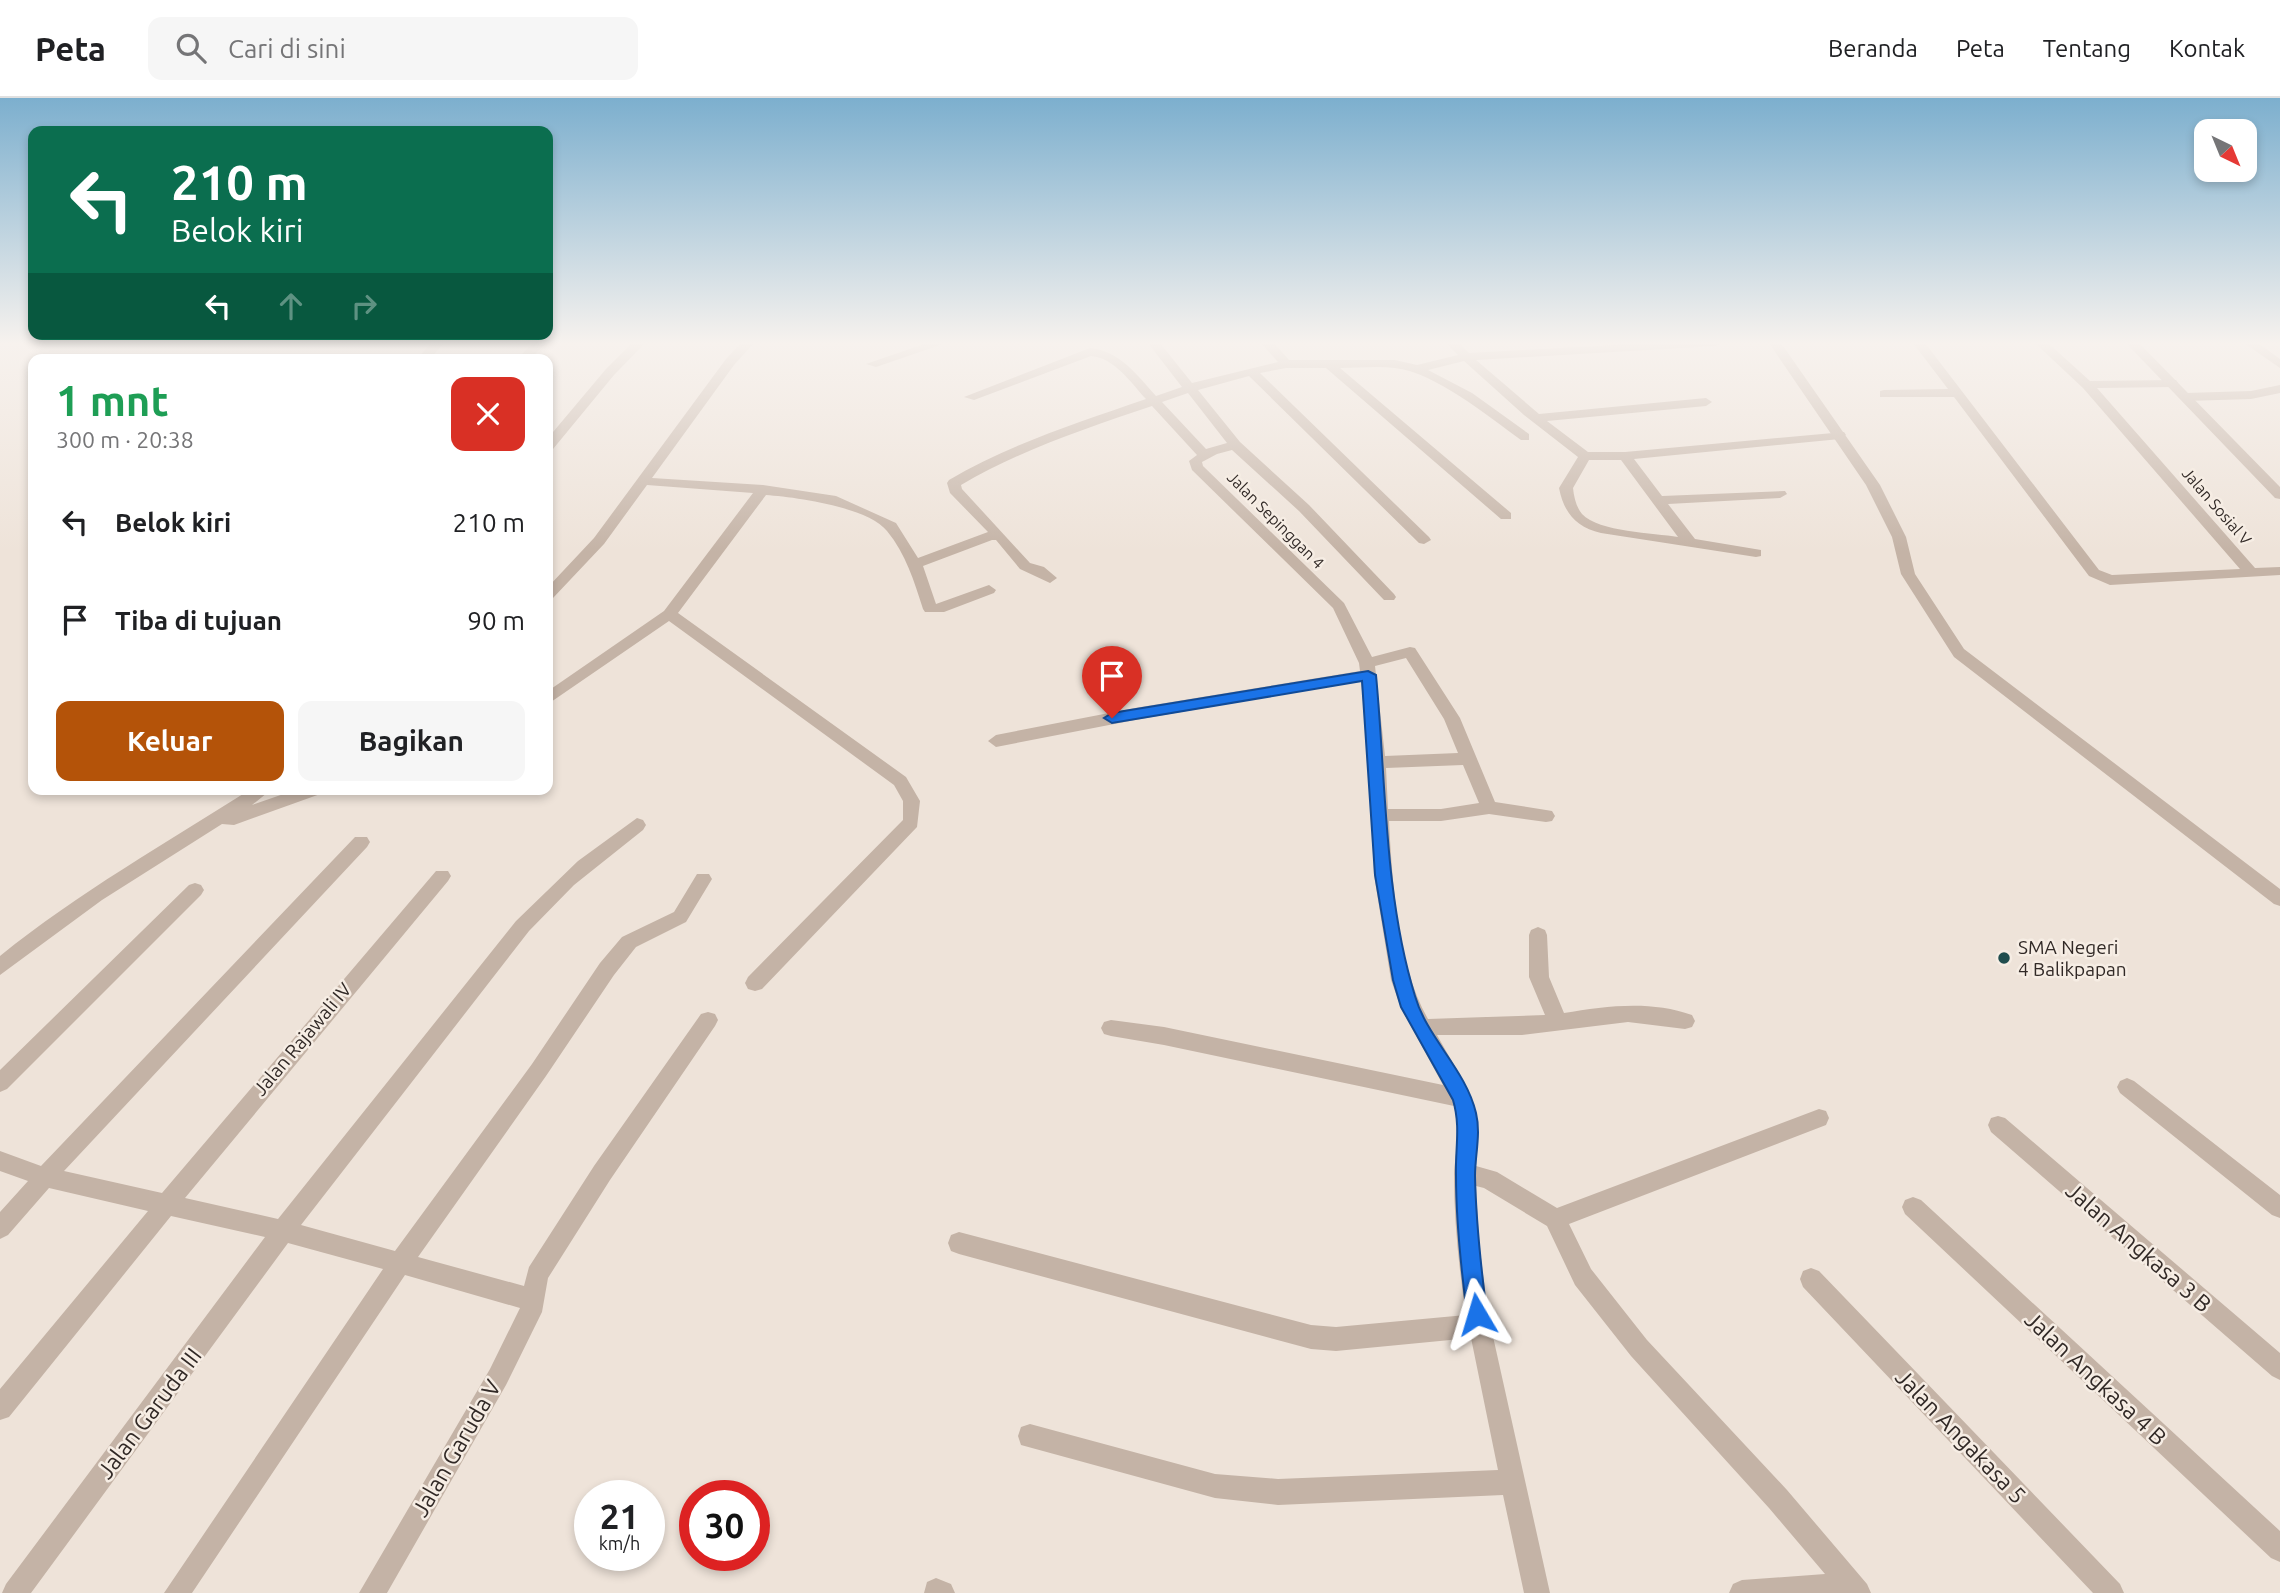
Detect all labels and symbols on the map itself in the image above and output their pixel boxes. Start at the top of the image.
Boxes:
north arrow [2194,119,2258,182]
street label: Jalan Sosial V [2179,464,2255,548]
street label: Jalan Sepinggan 4 [1224,468,1328,572]
pin [1082,646,1142,718]
place label: SMA Negeri 4 Balikpapan [2018,936,2127,980]
marker: SMA Negeri 4 Balikpapan [1996,950,2012,966]
street label: Jalan Rajawali IV [248,978,356,1100]
street label: Jalan Angkasa 3 B [2061,1177,2217,1317]
position arrow [1440,1277,1514,1351]
street label: Jalan Angkasa 4 B [2020,1306,2172,1450]
street label: Jalan Garuda III [92,1343,206,1483]
street label: Jalan Angakasa 5 [1891,1364,2031,1508]
street label: Jalan Garuda V [407,1375,505,1521]
speed limit sign: 30 [679,1480,770,1571]

